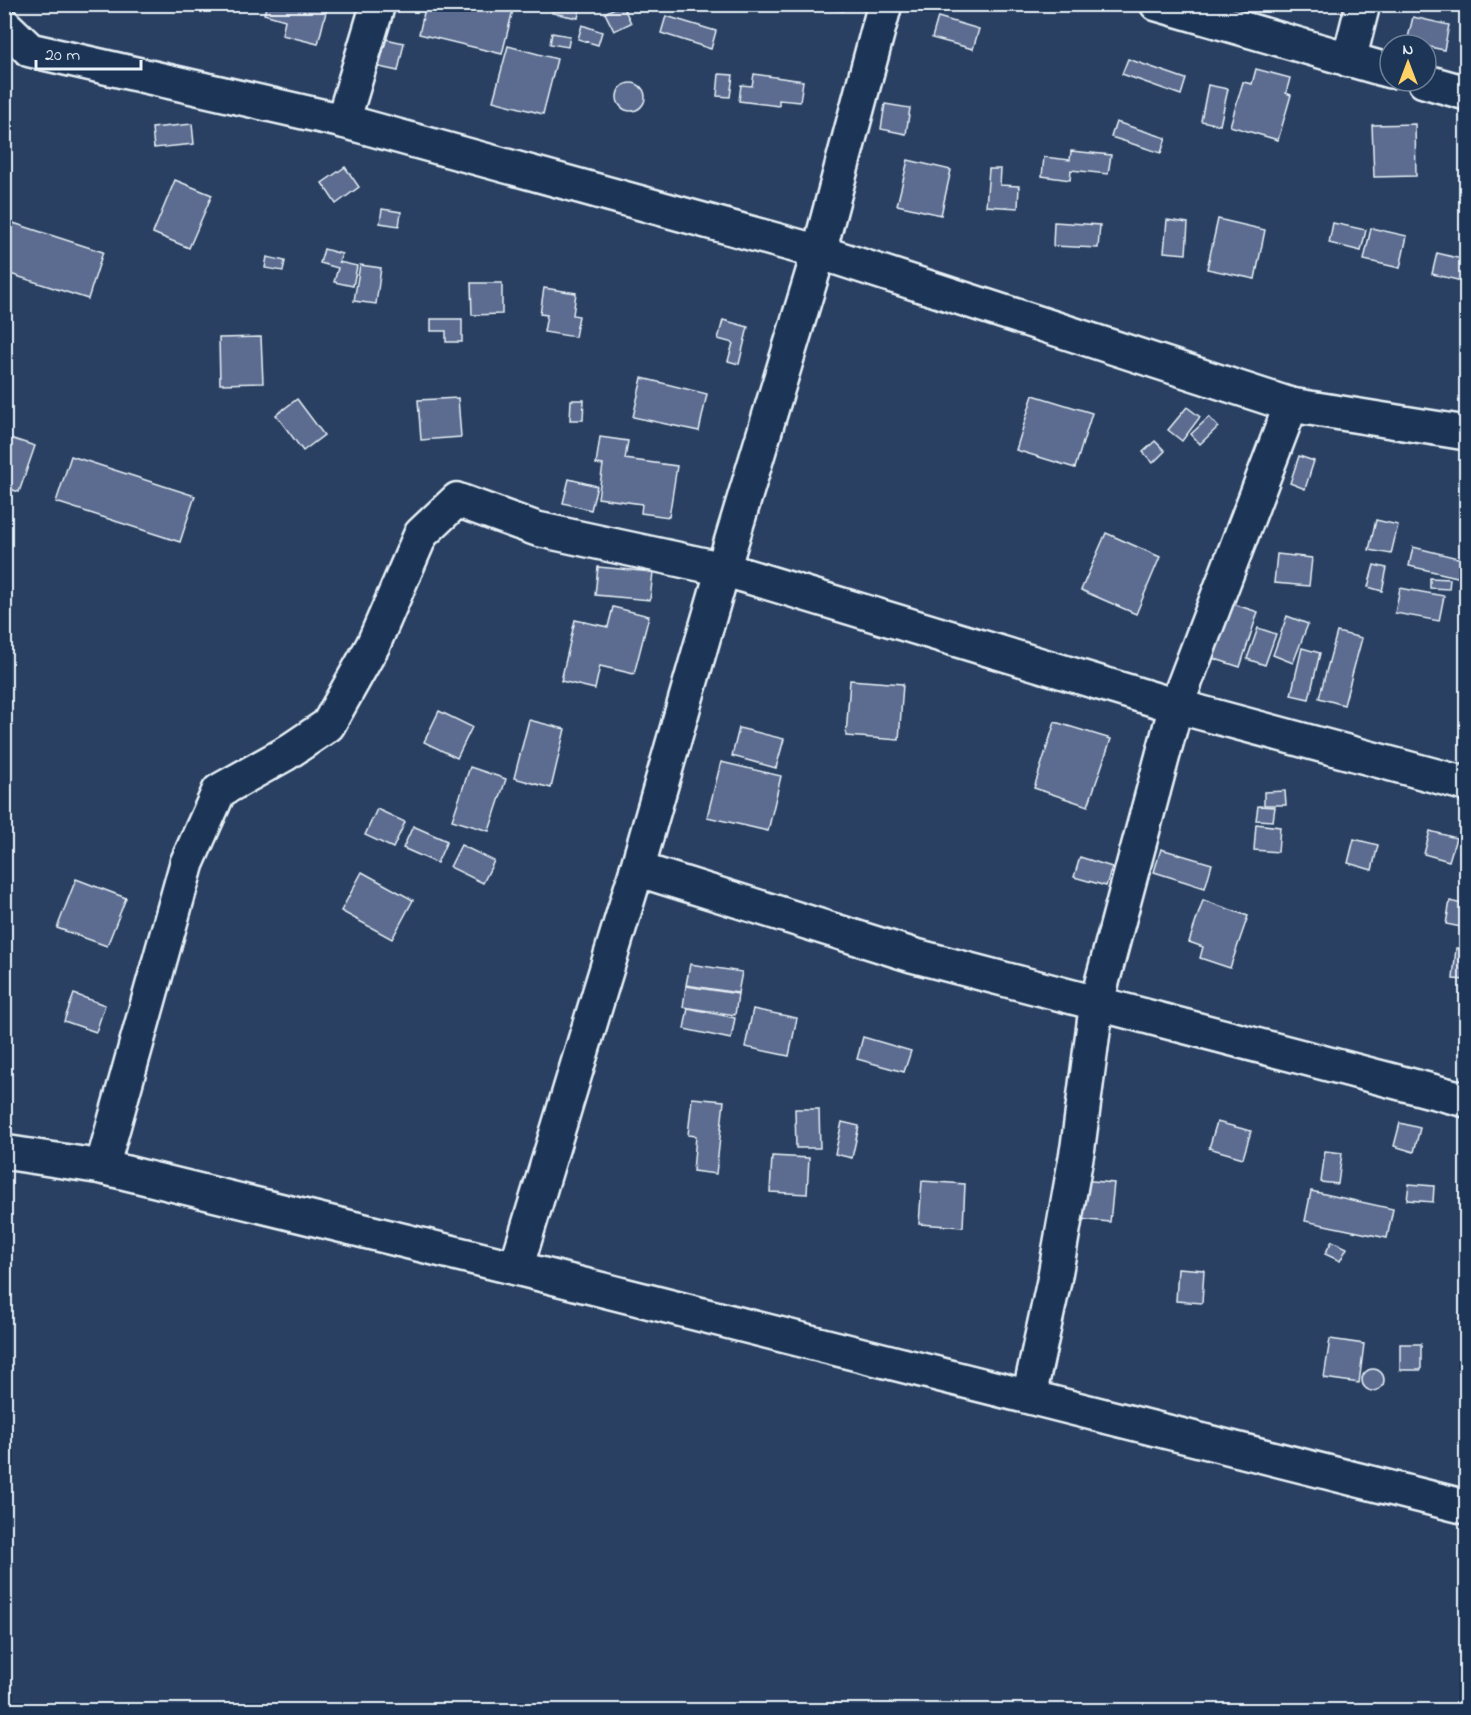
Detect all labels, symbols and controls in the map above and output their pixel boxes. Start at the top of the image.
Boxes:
scale bar [36,33,141,71]
north arrow [1378,33,1438,93]
text: N [1403,38,1414,62]
text: 20 m [45,43,80,69]

